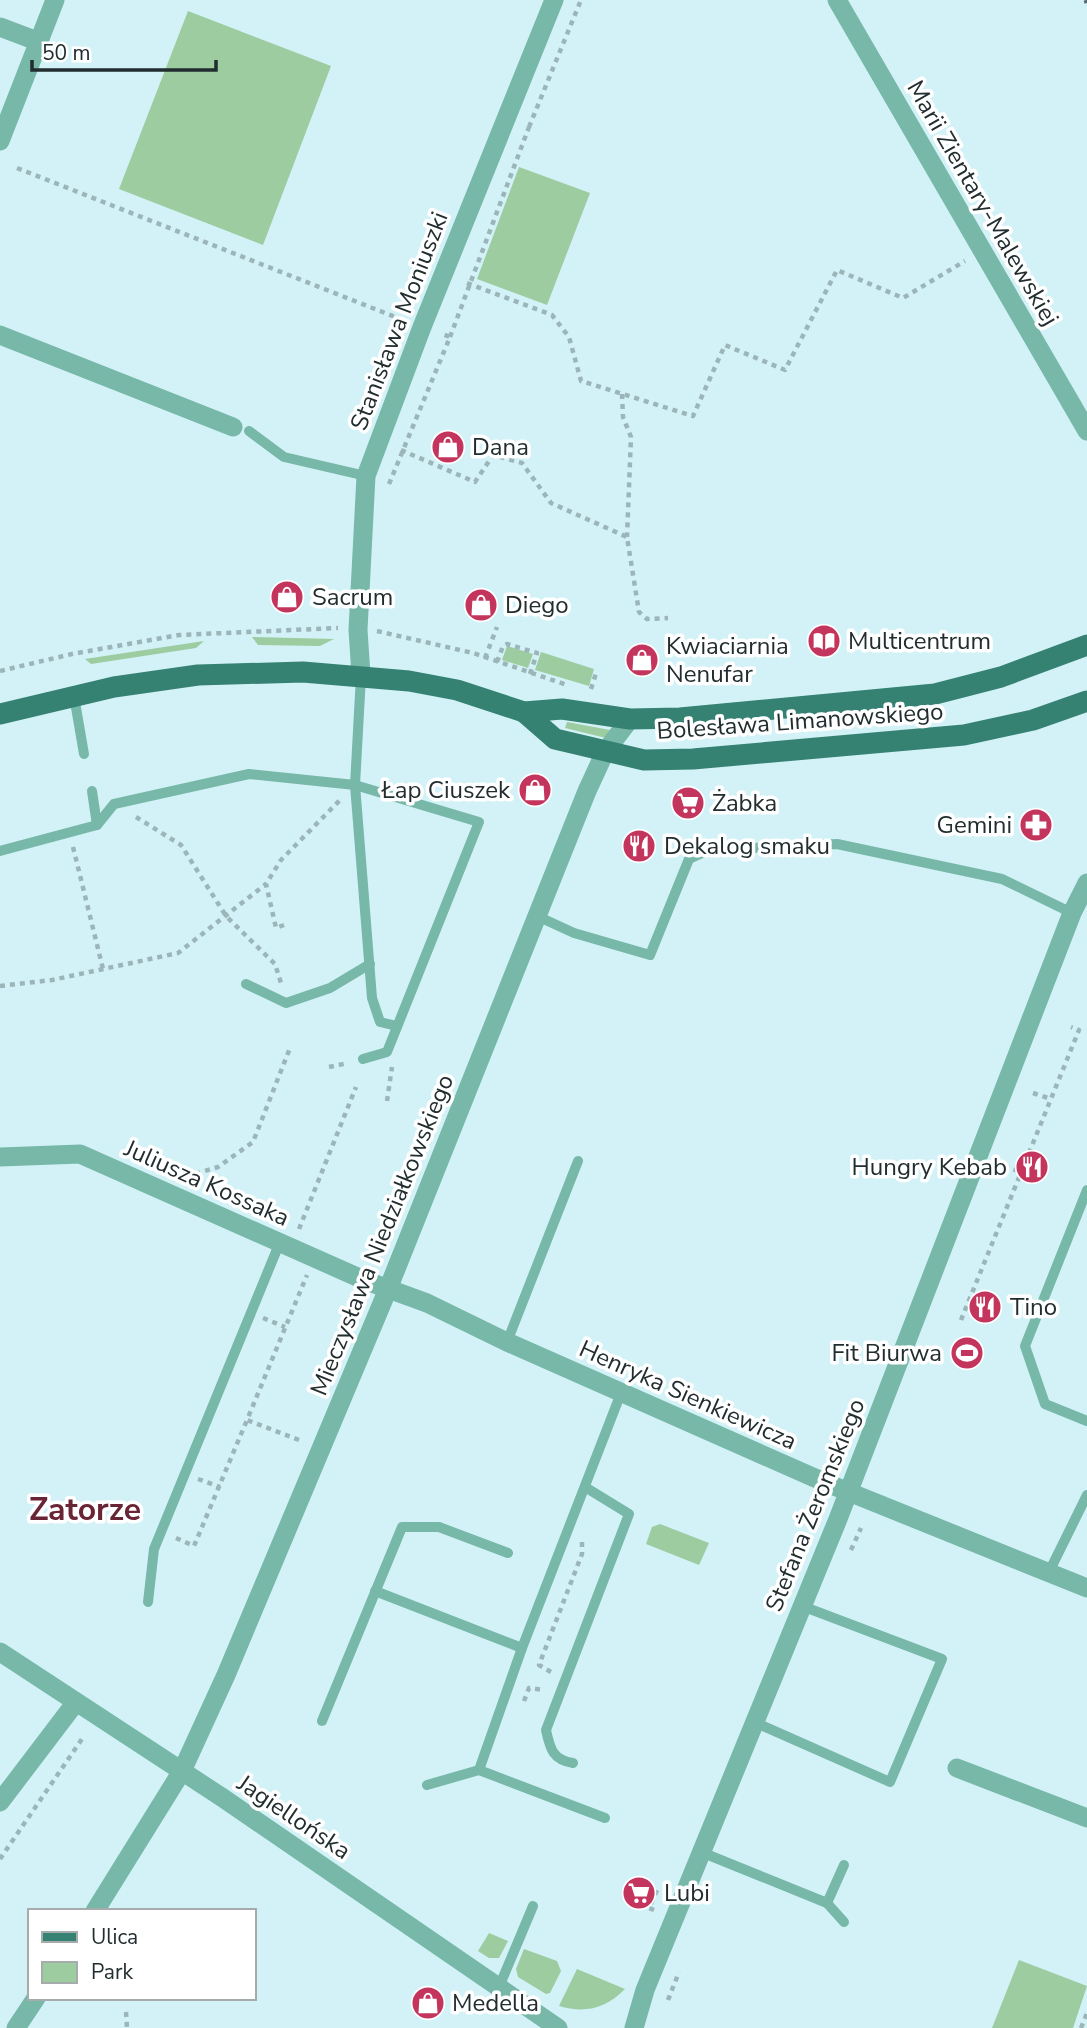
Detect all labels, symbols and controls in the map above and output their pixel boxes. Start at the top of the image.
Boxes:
scale bar [32,28,215,72]
text: 50 m [42,39,91,67]
street label: Marii Zientary-Malewskiej [900,75,1066,331]
street label: Stanisława Moniuszki [343,207,455,435]
shop icon: Dana [429,428,467,466]
place label: Dana [472,431,529,463]
shop icon: Sacrum [268,578,306,616]
place label: Sacrum [312,581,393,613]
shop icon: Diego [462,586,500,624]
place label: Diego [505,589,569,621]
library icon: Multicentrum [805,622,843,660]
place label: Multicentrum [848,625,991,657]
place label: Kwiaciarnia Nenufar [666,630,789,690]
shop icon: Kwiaciarnia Nenufar [623,641,661,679]
street label: Bolesława Limanowskiego [656,695,944,747]
shop icon: Łap Ciuszek [516,771,554,809]
place label: Łap Ciuszek [381,774,511,806]
supermarket icon: Żabka [669,784,707,822]
place label: Żabka [712,787,777,819]
pharmacy icon: Gemini [1017,806,1055,844]
place label: Gemini [936,809,1012,841]
restaurant icon: Dekalog smaku [620,827,658,865]
place label: Dekalog smaku [664,830,830,862]
street label: Mieczysława Niedziałkowskiego [303,1070,461,1400]
street label: Juliusza Kossaka [119,1132,294,1234]
restaurant icon: Hungry Kebab [1013,1148,1051,1186]
place label: Hungry Kebab [852,1151,1007,1183]
restaurant icon: Tino [966,1288,1004,1326]
place label: Tino [1010,1291,1057,1323]
street label: Henryka Sienkiewicza [574,1333,802,1457]
sports icon: Fit Biurwa [948,1334,986,1372]
place label: Fit Biurwa [831,1337,942,1369]
street label: Stefana Żeromskiego [758,1394,872,1616]
district label: Zatorze [29,1488,141,1531]
street label: Jagiellońska [230,1767,357,1867]
supermarket icon: Lubi [620,1874,658,1912]
place label: Lubi [664,1877,710,1909]
legend [28,1909,256,2000]
text: Ulica [91,1923,138,1951]
text: Park [91,1958,133,1986]
shop icon: Medella [409,1984,447,2022]
place label: Medella [452,1987,539,2019]

